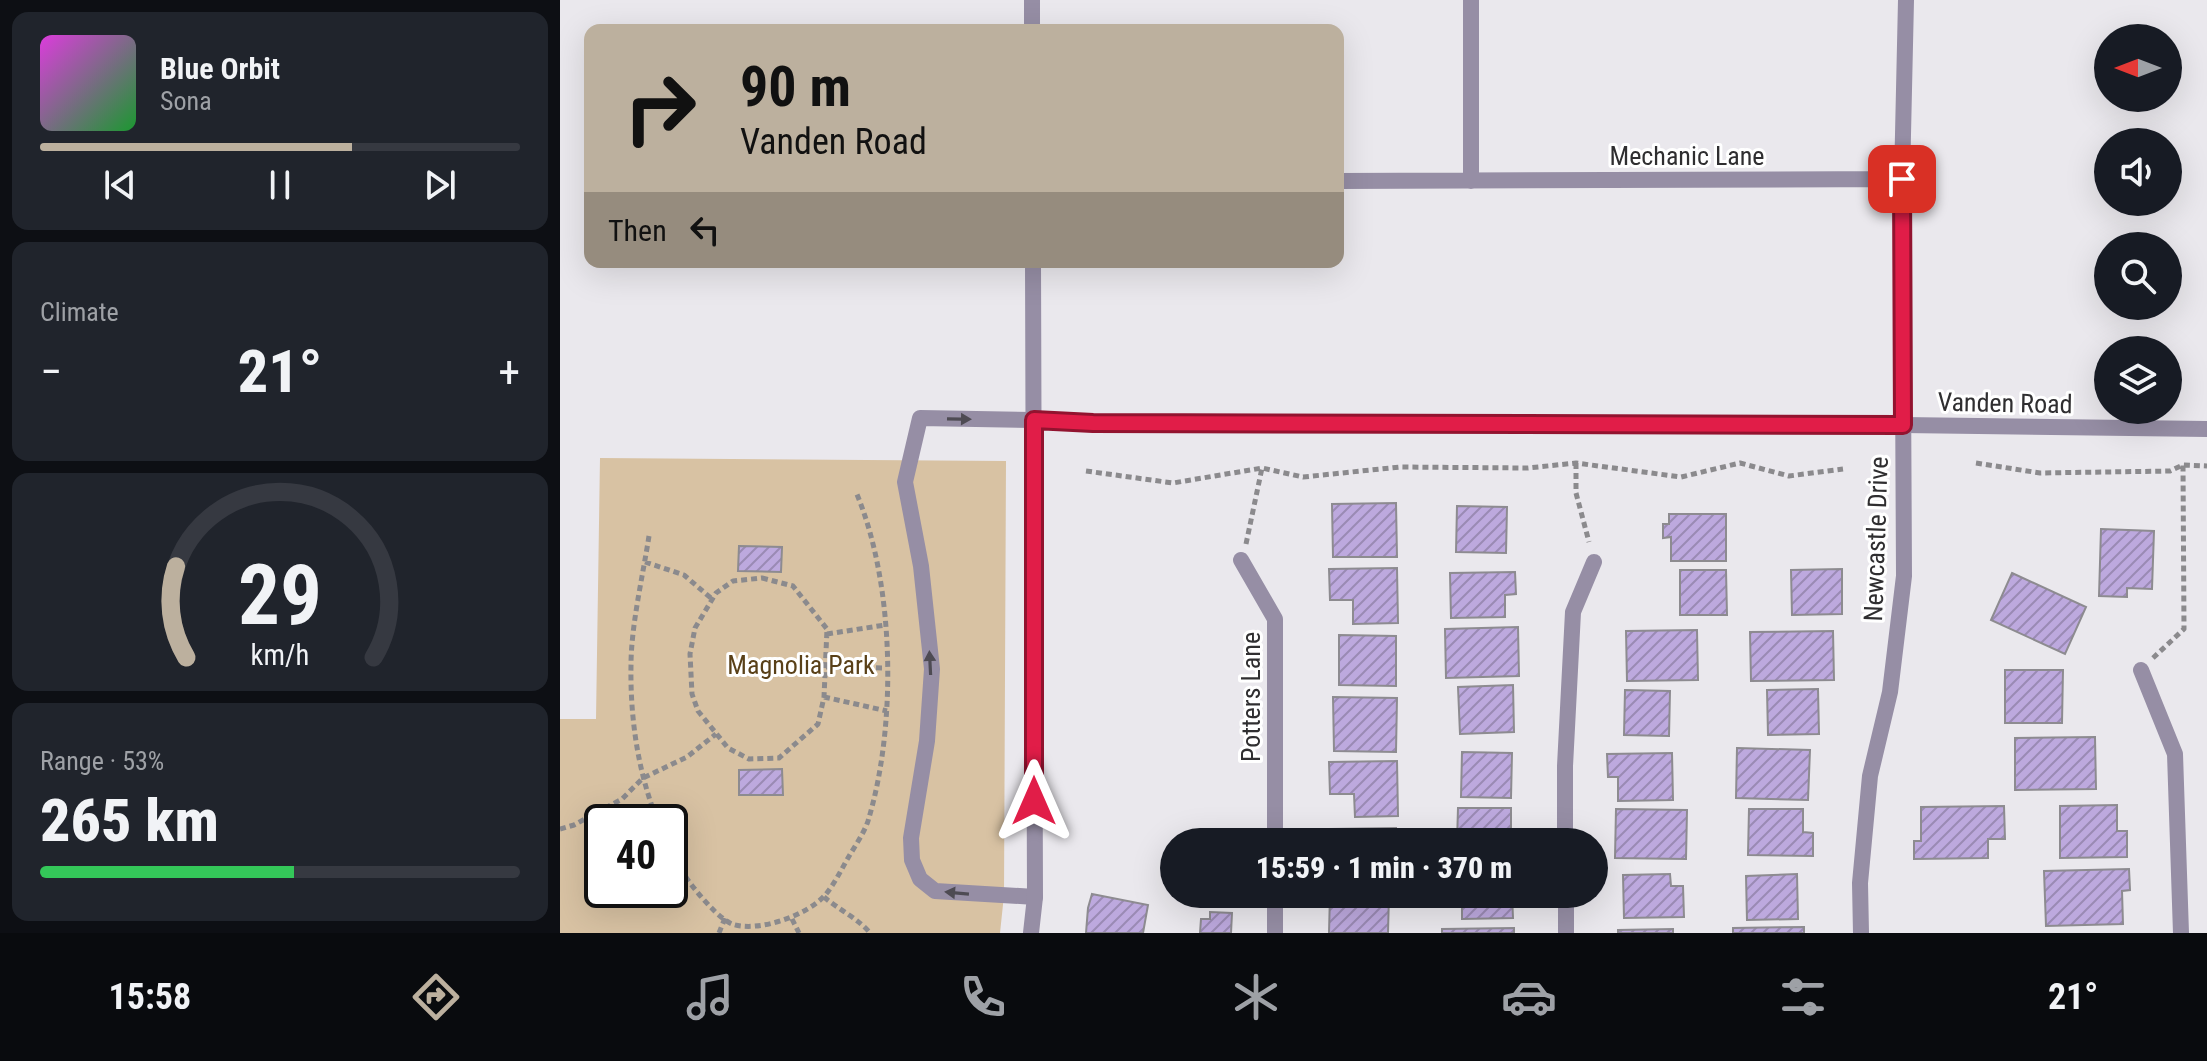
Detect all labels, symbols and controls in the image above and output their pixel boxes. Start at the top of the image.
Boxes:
north arrow [2094,24,2182,112]
map controls [2094,24,2182,424]
text: Blue Orbit [160,51,280,86]
text: 90 m [740,54,851,120]
icon: right [608,56,712,160]
text: Sona [160,86,212,116]
text: Vanden Road [740,121,927,163]
button: sound [2094,128,2182,216]
street label: Mechanic Lane [1610,141,1764,171]
pin [1868,145,1936,213]
icon: arrive [1880,157,1924,201]
icon: previous [98,163,142,207]
icon: pause [258,163,302,207]
icon: next [418,163,462,207]
icon: left [683,208,727,252]
text: Then [608,213,667,248]
button: search [2094,232,2182,320]
text: Climate [40,297,119,327]
text: 21° [238,336,322,407]
button: layers [2094,336,2182,424]
text: − [40,346,62,398]
text: + [498,346,520,398]
street label: Vanden Road [1937,387,2073,419]
one-way arrow [947,413,972,425]
street label: Newcastle Drive [1858,456,1894,622]
text: 29 [238,546,322,643]
street label: Potters Lane [1236,632,1266,762]
text: km/h [251,638,309,672]
park label: Magnolia Park [727,650,875,680]
one-way arrow [924,650,937,675]
text: Range · 53% [40,746,164,776]
position arrow [992,759,1076,843]
text: 265 km [40,785,219,856]
speed limit sign: 40 [584,804,688,908]
text: 15:59 · 1 min · 370 m [1256,850,1512,885]
one-way arrow [944,886,969,899]
icon: directions [408,969,464,1025]
icon: music [682,969,738,1025]
icon: phone [955,969,1011,1025]
icon: climate [1228,969,1284,1025]
icon: car [1501,969,1557,1025]
icon: filters [1775,969,1831,1025]
text: 15:58 [109,976,191,1018]
text: 21° [2048,976,2098,1018]

